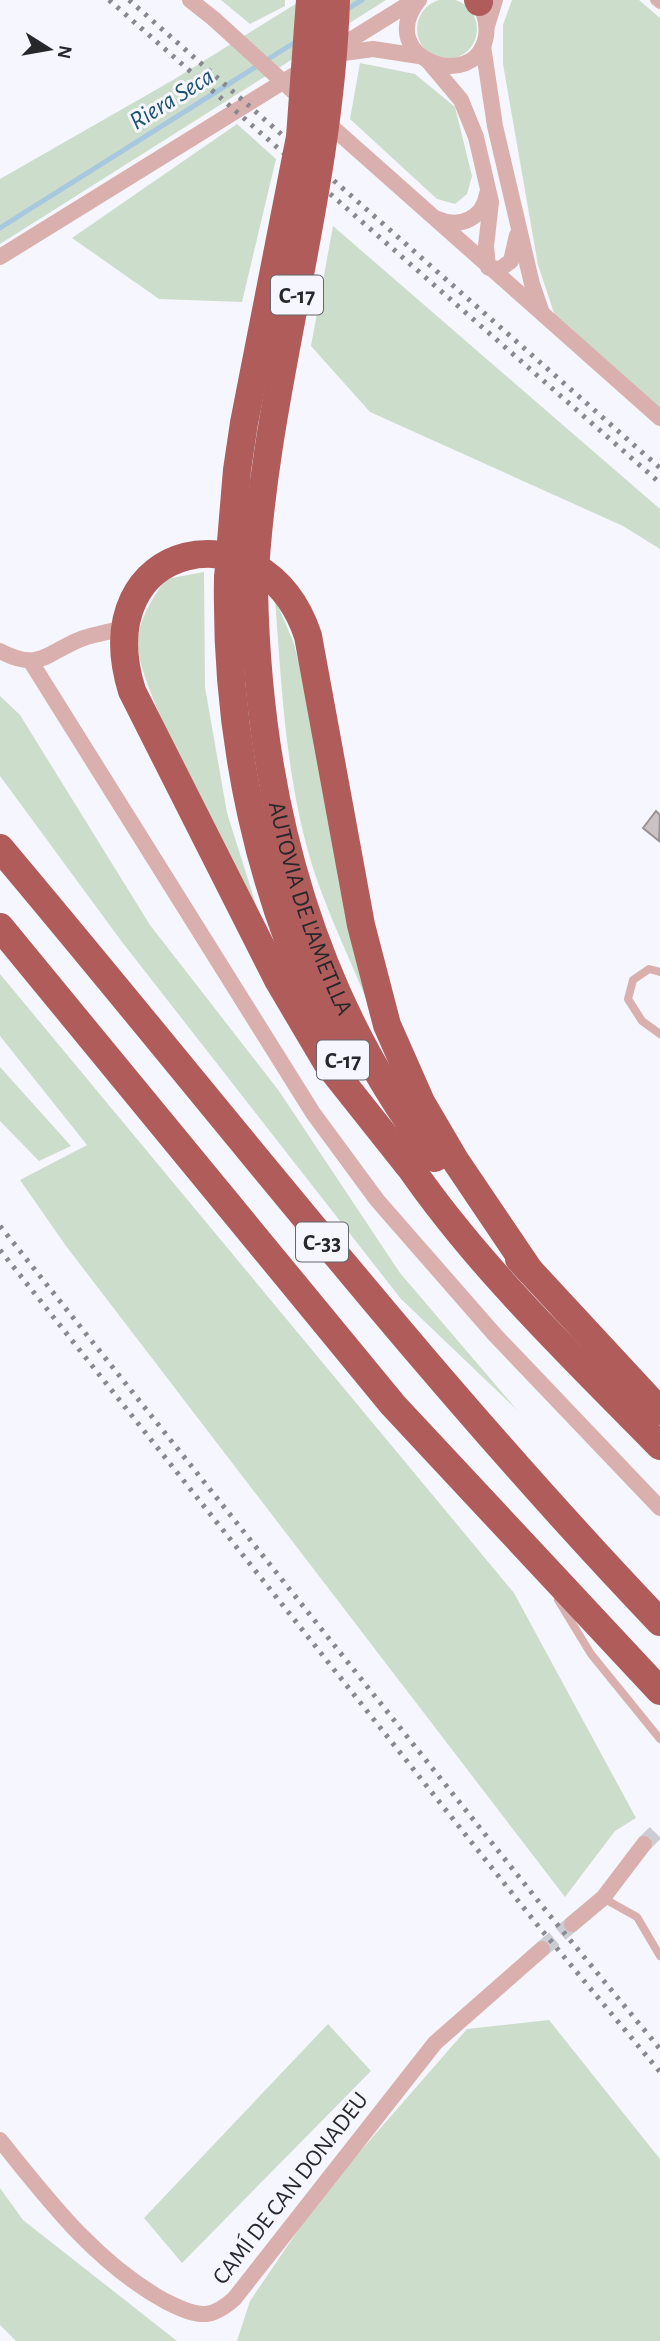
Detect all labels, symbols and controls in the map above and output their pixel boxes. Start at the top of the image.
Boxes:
north arrow [14,14,84,84]
text: N [54,44,75,60]
water label: Riera Seca [125,63,218,135]
road number: C-17 [271,276,323,314]
street label: AUTOVIA DE L'AMETLLA [264,800,357,1019]
road number: C-17 [317,1040,369,1079]
road number: C-33 [296,1222,348,1261]
street label: CAMÍ DE CAN DONADEU [207,2087,373,2289]

